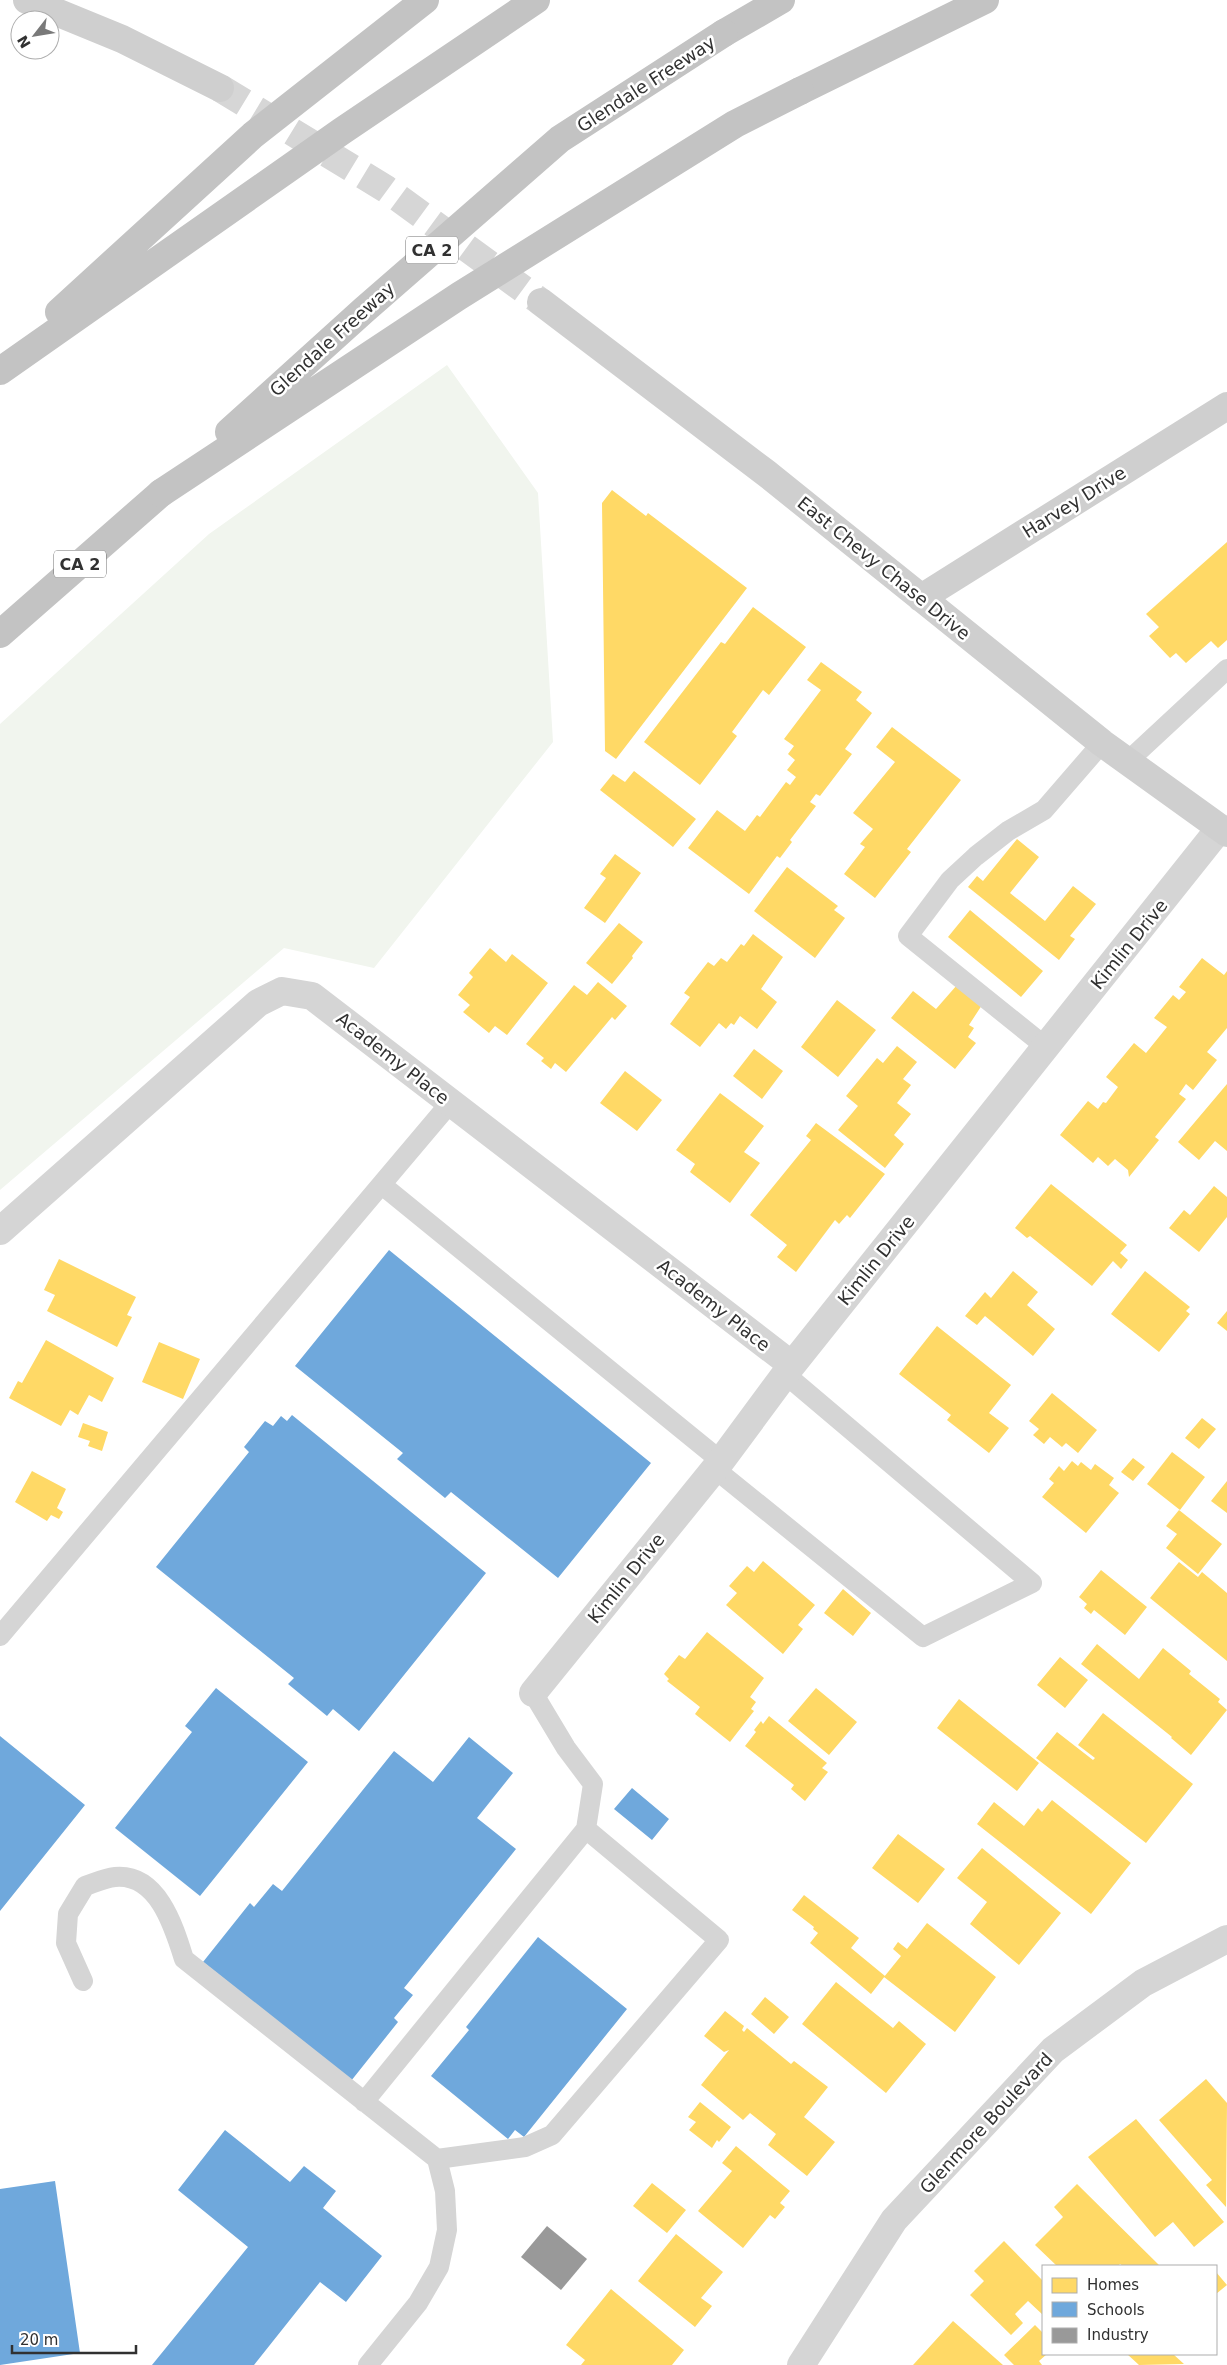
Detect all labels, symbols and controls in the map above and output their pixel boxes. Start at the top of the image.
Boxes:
north arrow [10,10,60,60]
street label: Glendale Freeway [573,31,719,136]
text: N [14,33,34,51]
road number: CA 2 [406,236,458,264]
street label: Glendale Freeway [265,277,399,400]
street label: Harvey Drive [1018,462,1130,542]
street label: East Chevy Chase Drive [794,492,974,644]
road number: CA 2 [54,550,106,578]
street label: Kimlin Drive [1086,895,1172,993]
street label: Academy Place [332,1007,454,1109]
street label: Kimlin Drive [833,1211,919,1309]
street label: Academy Place [653,1254,775,1356]
street label: Kimlin Drive [583,1529,669,1627]
street label: Glenmore Boulevard [915,2048,1057,2198]
legend [1042,2265,1217,2355]
text: Homes [1087,2276,1139,2294]
text: Schools [1087,2301,1145,2319]
scale bar [12,2322,136,2354]
text: Industry [1087,2326,1149,2344]
text: 20 m [20,2331,58,2349]

